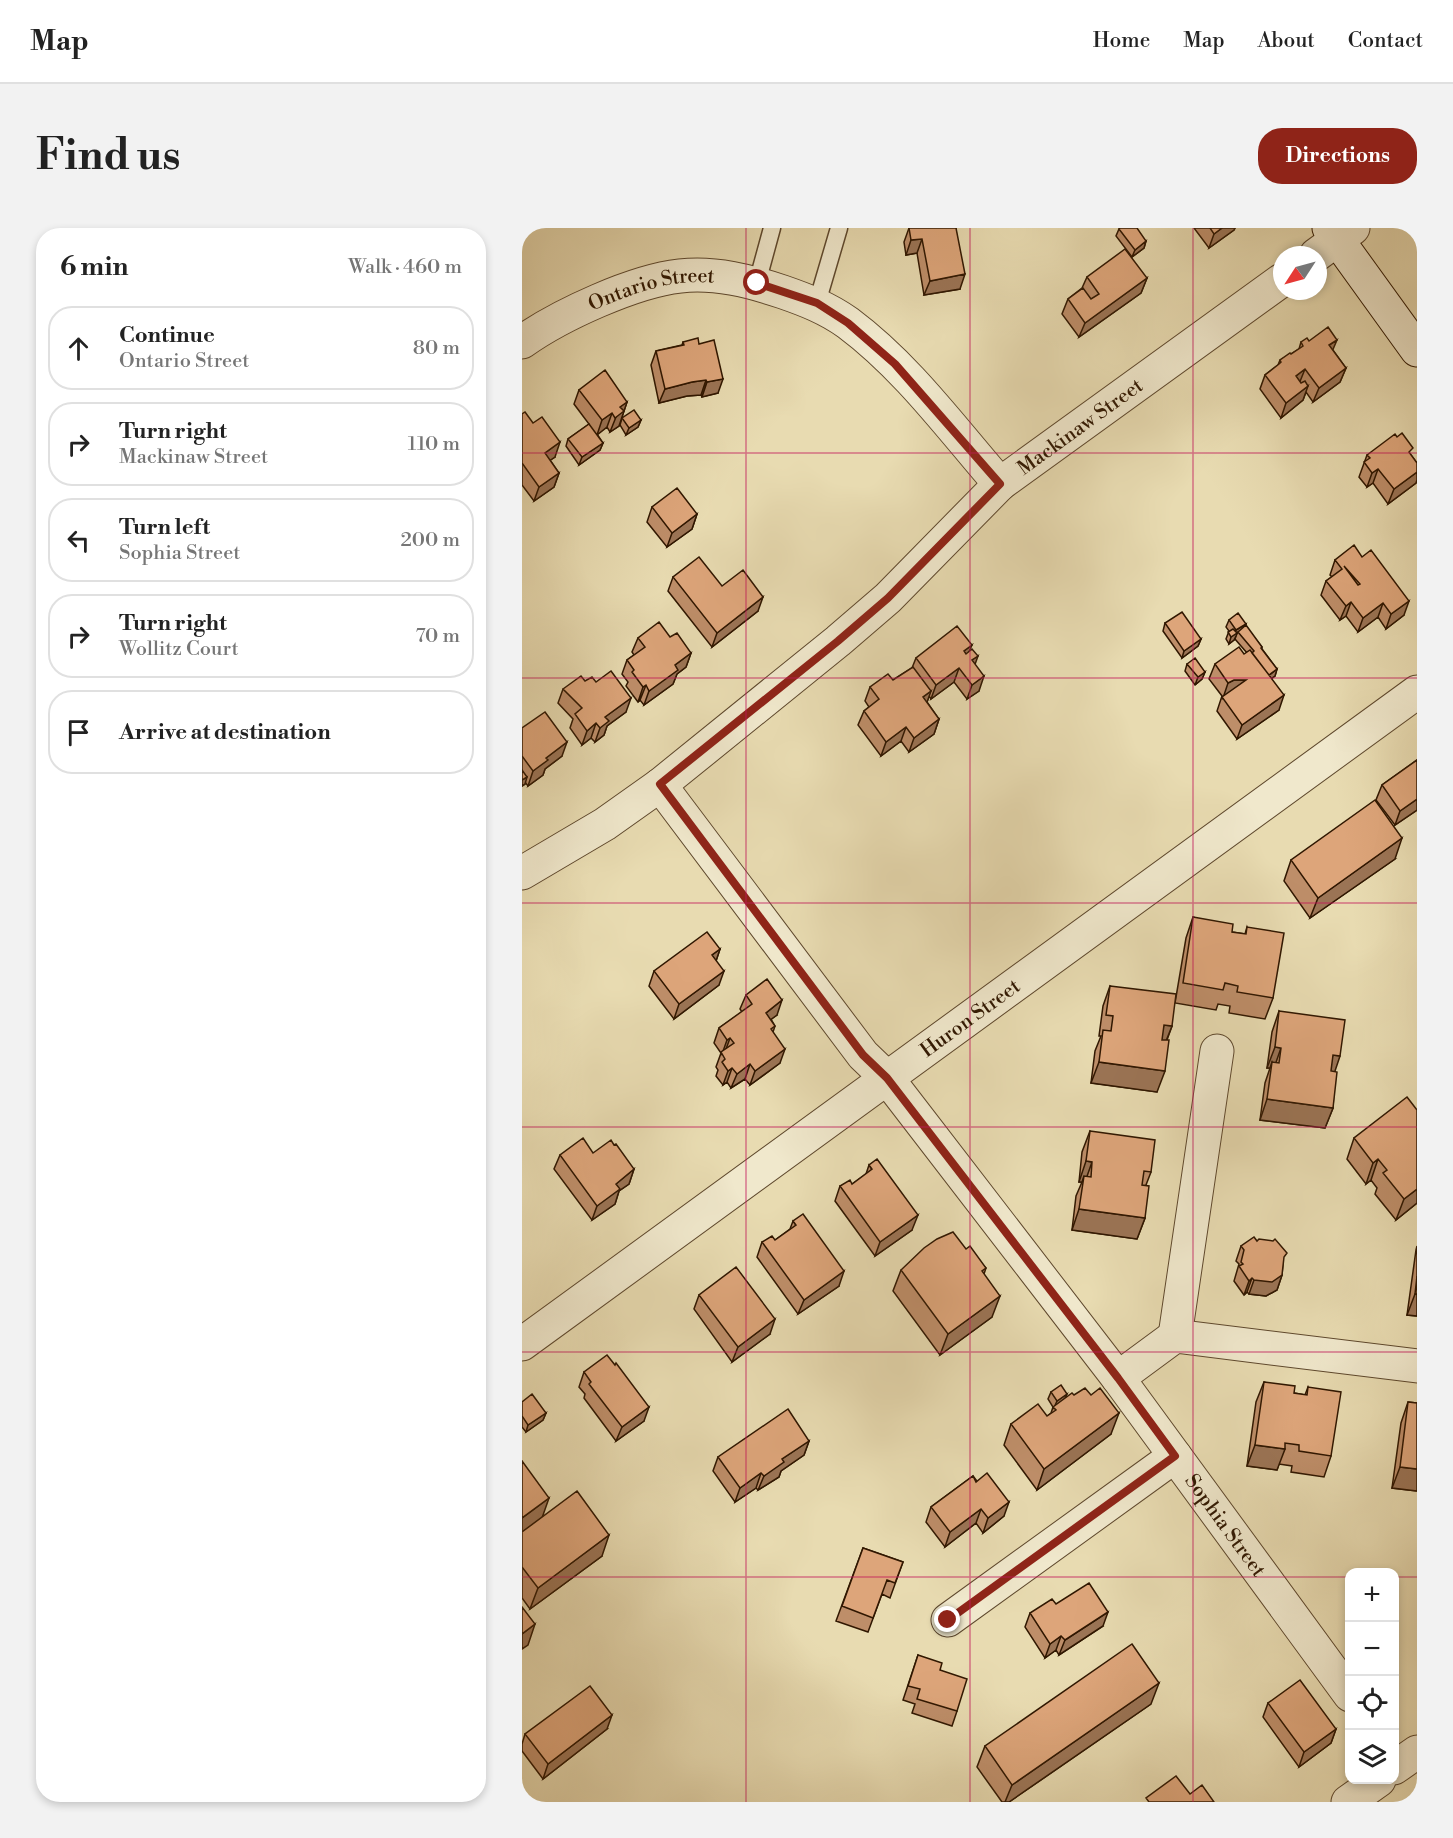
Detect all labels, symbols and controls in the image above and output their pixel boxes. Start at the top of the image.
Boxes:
text: Map [30,24,89,59]
text: Home [1093,28,1150,54]
text: Map [1183,28,1225,54]
text: About [1258,28,1315,54]
text: Contact [1348,28,1423,54]
button: Directions [1258,128,1417,184]
text: Find us [36,130,180,183]
north arrow [1273,246,1327,300]
text: 6 min [60,251,128,283]
text: Walk · 460 m [348,255,462,280]
street label: Ontario Street [585,264,716,318]
route start [743,269,769,295]
text: Continue [119,322,215,349]
icon: ahead [62,332,95,365]
text: 80 m [413,336,460,361]
text: Ontario Street [119,349,249,374]
street label: Mackinaw Street [1013,374,1148,481]
text: Turn right [119,418,227,445]
icon: right [62,428,95,461]
text: 110 m [408,432,460,457]
text: Mackinaw Street [119,445,268,470]
text: Turn left [119,514,210,541]
icon: left [62,524,95,557]
text: 200 m [400,528,460,553]
text: Sophia Street [119,541,240,566]
text: Turn right [119,610,227,637]
icon: right [62,620,95,653]
text: 70 m [416,624,460,649]
text: Wollitz Court [119,637,239,662]
icon: arrive [62,716,95,749]
text: Arrive at destination [119,719,331,746]
street label: Huron Street [916,974,1026,1064]
street label: Sophia Street [1179,1470,1270,1582]
map controls [1345,1568,1399,1784]
button: + [1345,1568,1399,1622]
route end [934,1606,960,1632]
button: − [1345,1622,1399,1676]
button: locate [1345,1676,1399,1730]
button: layers [1345,1730,1399,1784]

